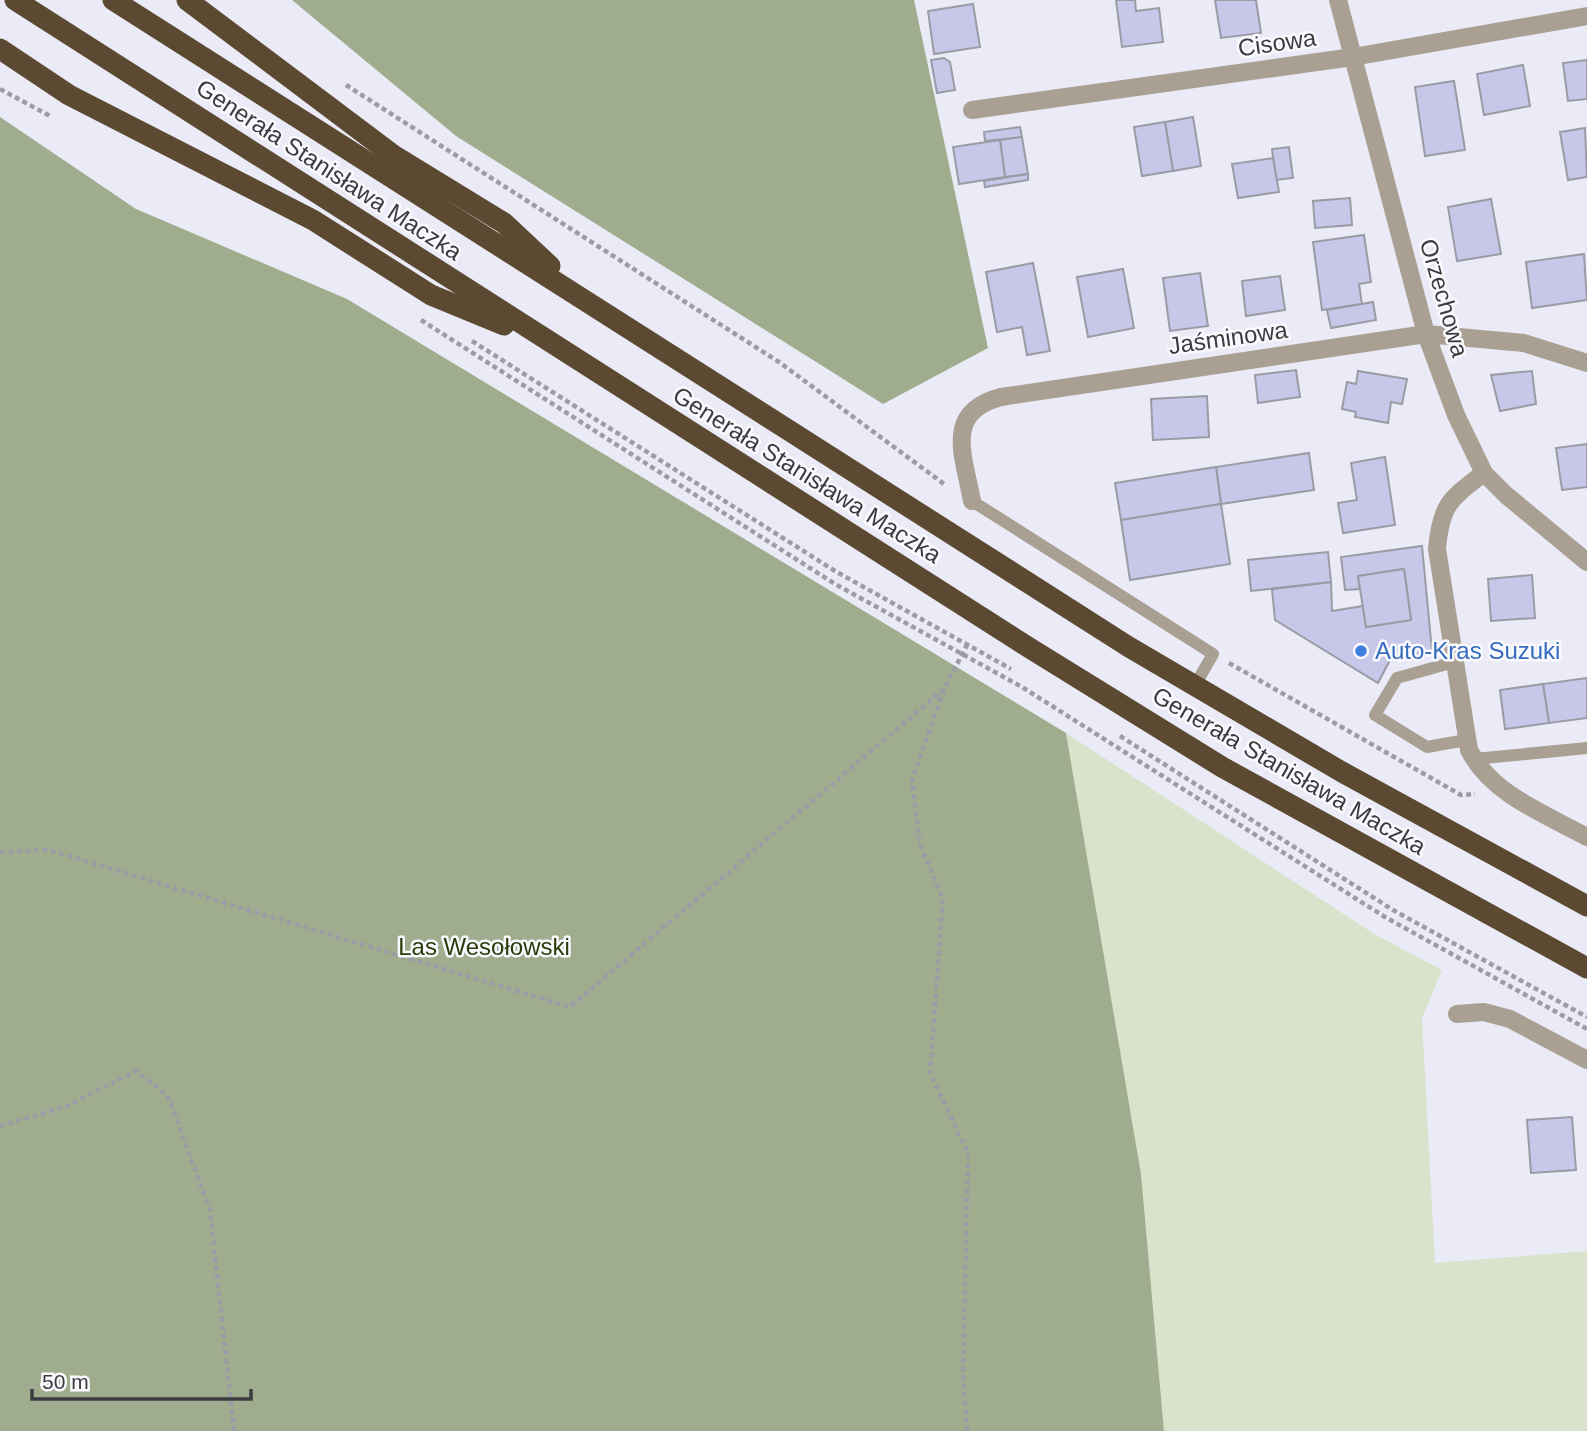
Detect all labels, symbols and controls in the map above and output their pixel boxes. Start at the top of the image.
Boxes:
street label: Cisowa [1236,24,1318,61]
street label: Generała Stanisława Maczka [192,74,468,266]
street label: Orzechowa [1415,236,1474,361]
street label: Jaśminowa [1167,316,1290,359]
street label: Generała Stanisława Maczka [668,381,947,569]
place label: Auto-Kras Suzuki [1375,637,1560,664]
marker: Auto-Kras Suzuki [1353,643,1369,659]
street label: Generała Stanisława Maczka [1148,681,1431,860]
park label: Las Wesołowski [398,933,570,960]
scale bar [32,1358,250,1402]
text: 50 m [42,1370,89,1393]

